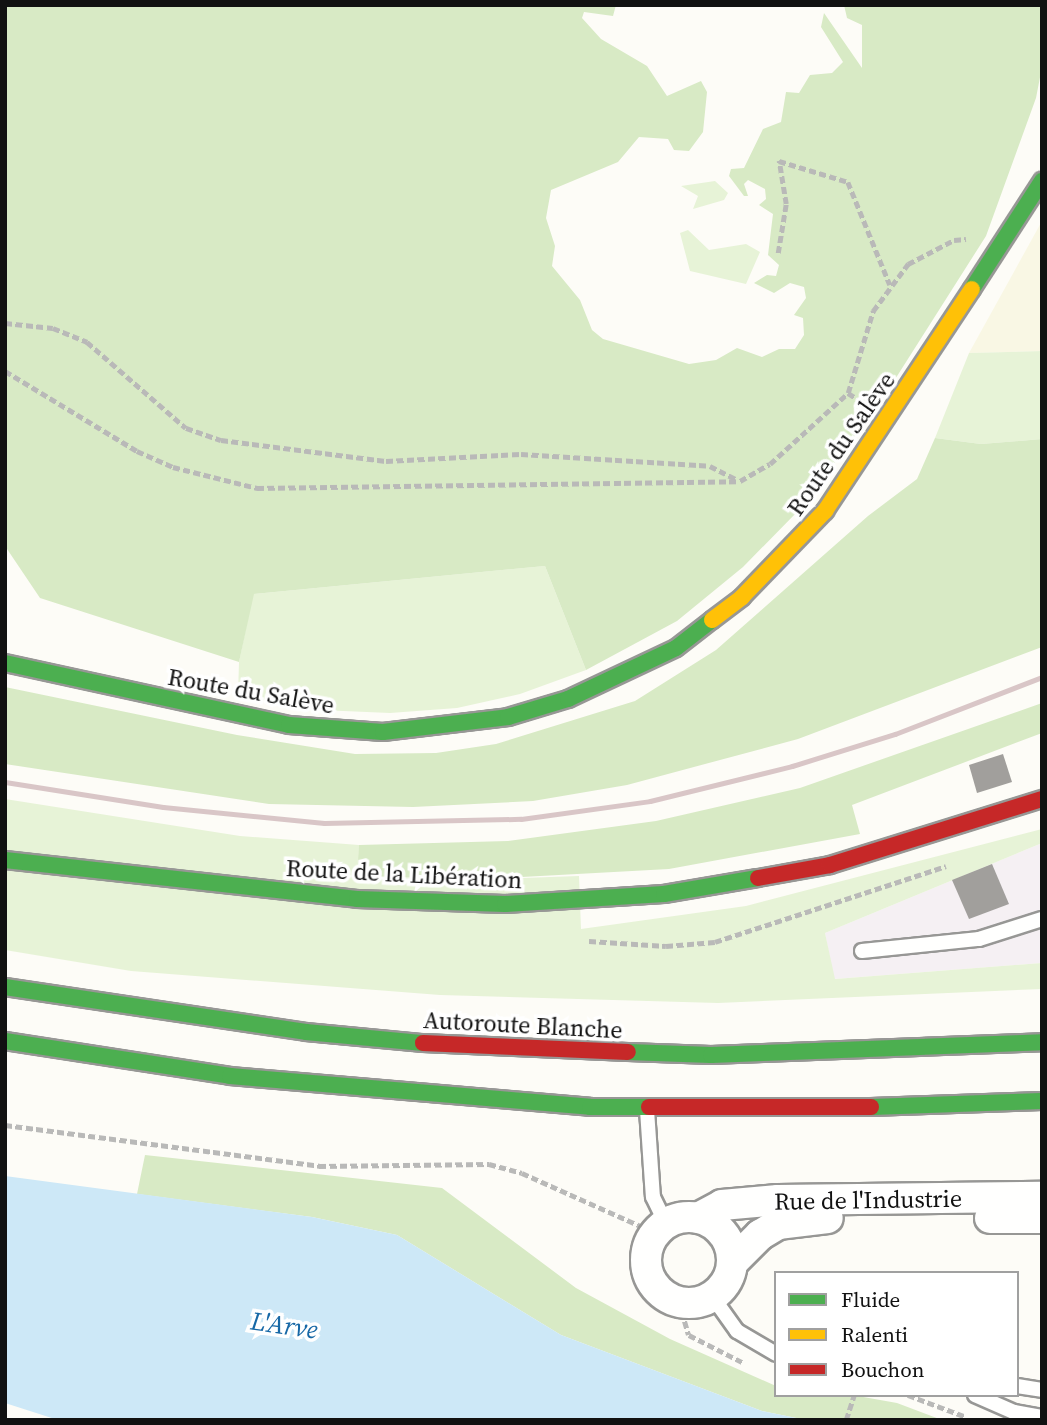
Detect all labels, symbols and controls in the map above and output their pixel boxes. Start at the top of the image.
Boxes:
street label: Route du Salève [781,367,901,521]
street label: Route du Salève [166,662,336,720]
street label: Route de la Libération [285,853,523,895]
street label: Autoroute Blanche [423,1005,623,1045]
street label: Rue de l'Industrie [774,1184,962,1216]
legend [774,1271,1019,1397]
text: Fluide [841,1285,900,1314]
water label: L'Arve [249,1306,319,1346]
text: Ralenti [841,1320,908,1349]
text: Bouchon [841,1355,924,1384]

